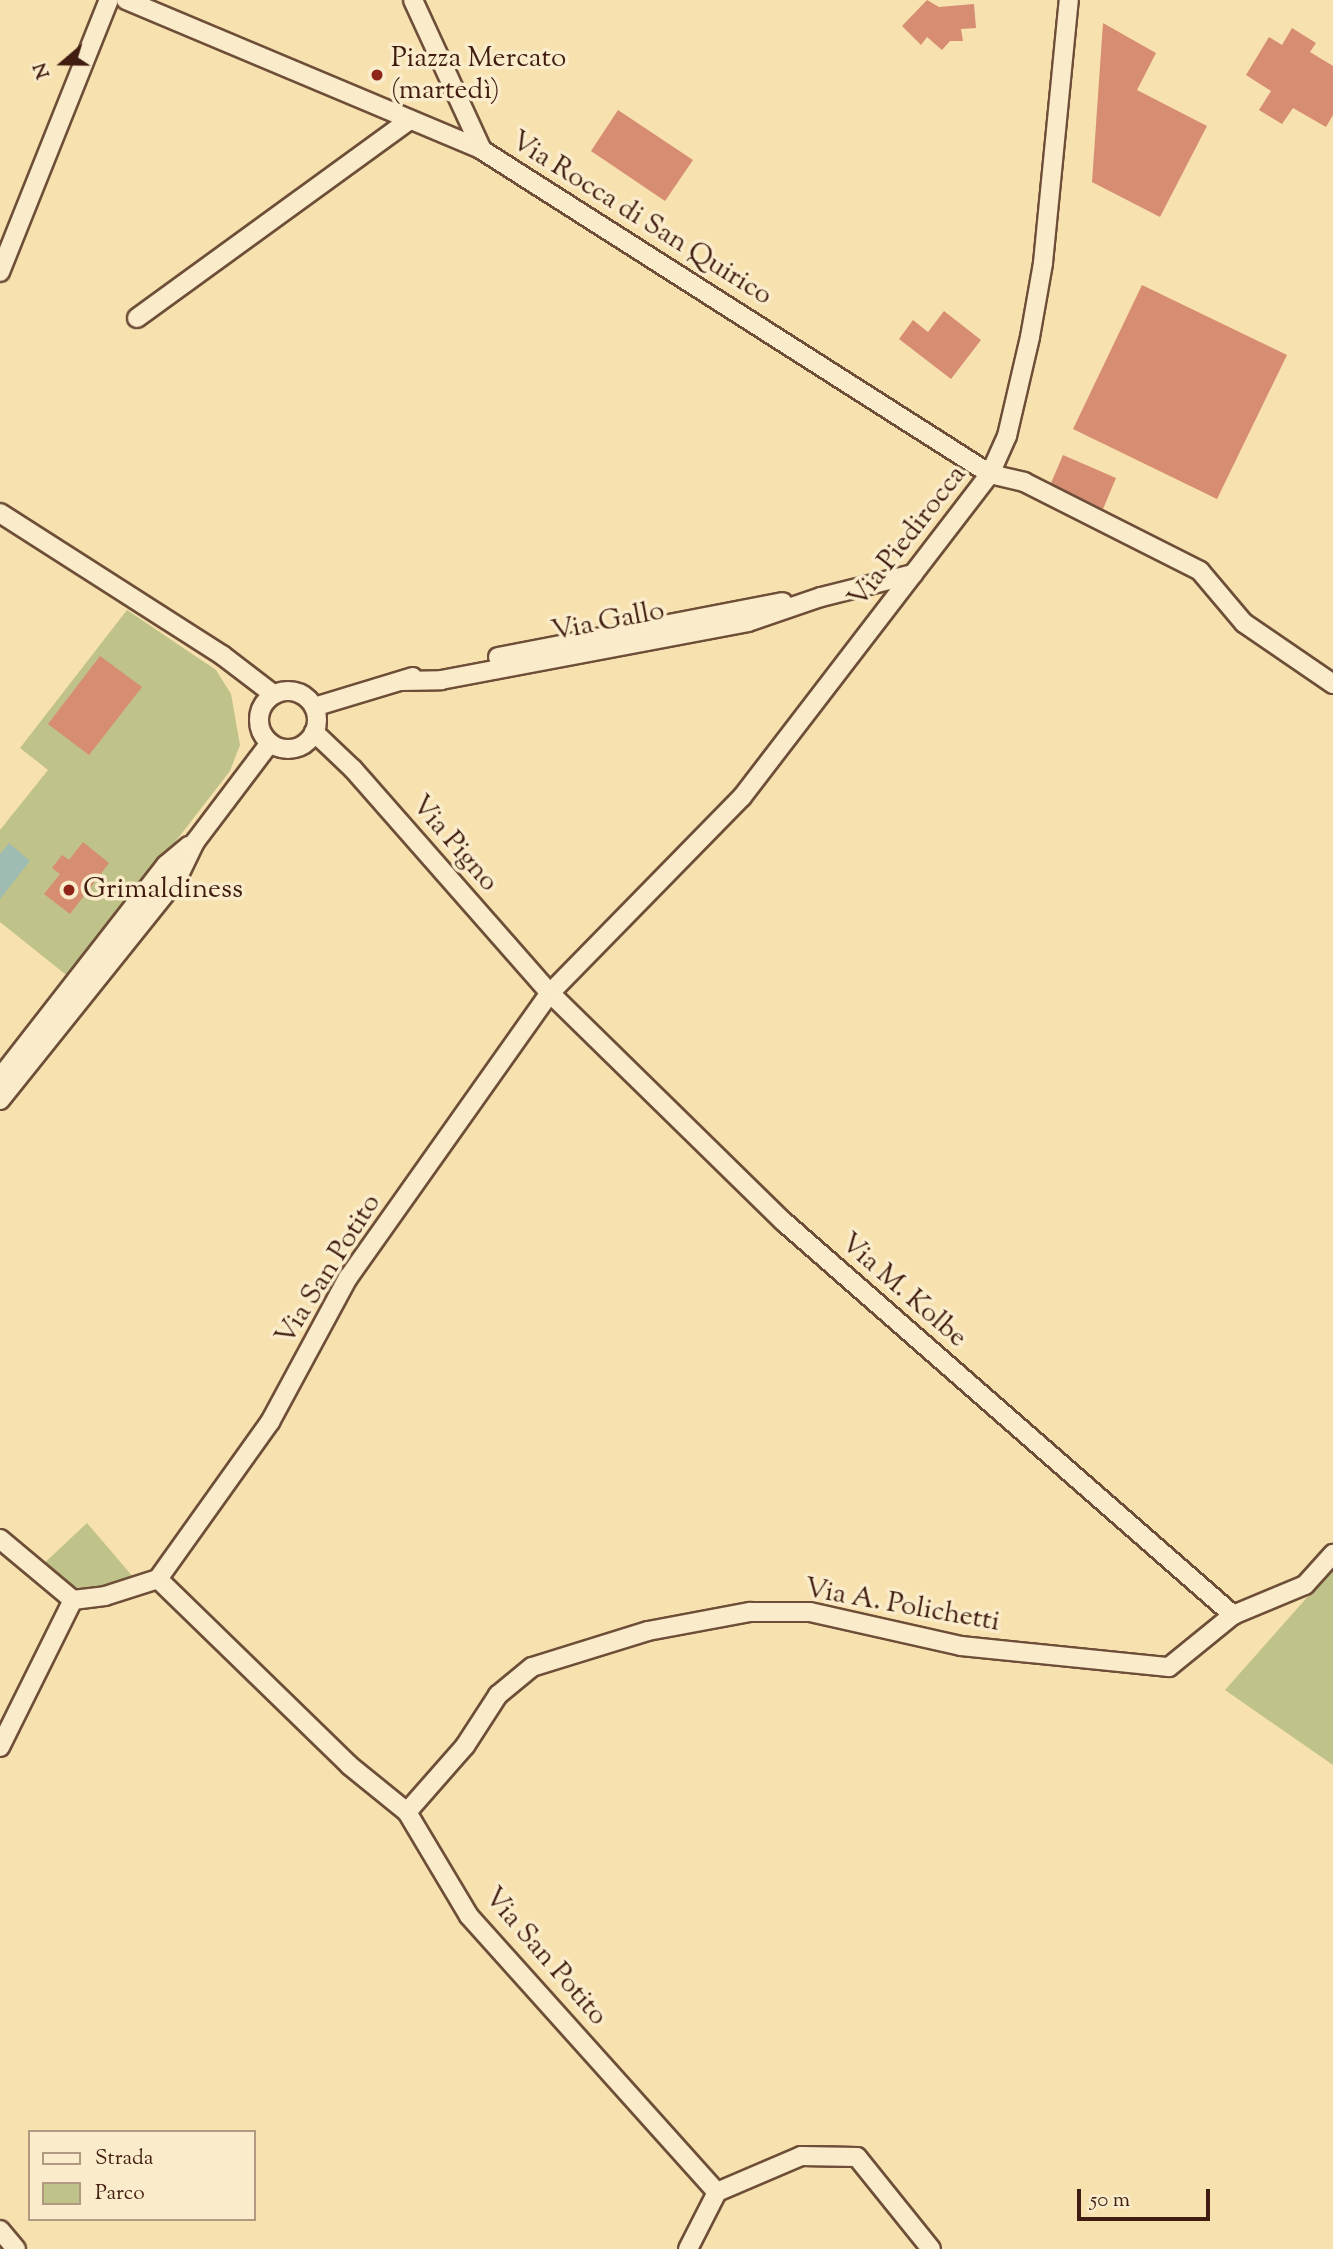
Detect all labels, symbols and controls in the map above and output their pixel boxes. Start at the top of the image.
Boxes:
north arrow [28,28,98,98]
place label: Piazza Mercato (martedì) [391,42,566,108]
text: N [28,59,58,82]
marker: Piazza Mercato (martedì) [369,67,385,83]
street label: Via Rocca di San Quirico [504,125,778,313]
street label: Via Piedirocca [842,459,974,615]
street label: Via Gallo [549,595,667,649]
street label: Via Pigno [403,789,505,899]
place label: Grimaldiness [83,873,243,907]
marker: Grimaldiness [61,882,77,898]
street label: Via San Potito [269,1188,389,1352]
street label: Via M. Kolbe [833,1227,973,1355]
street label: Via A. Polichetti [802,1572,1002,1640]
street label: Via San Potito [476,1881,614,2033]
legend [28,2130,256,2221]
text: Strada [95,2144,154,2174]
scale bar [1081,2176,1214,2220]
text: Parco [95,2179,145,2209]
text: 50 m [1090,2186,1130,2216]

